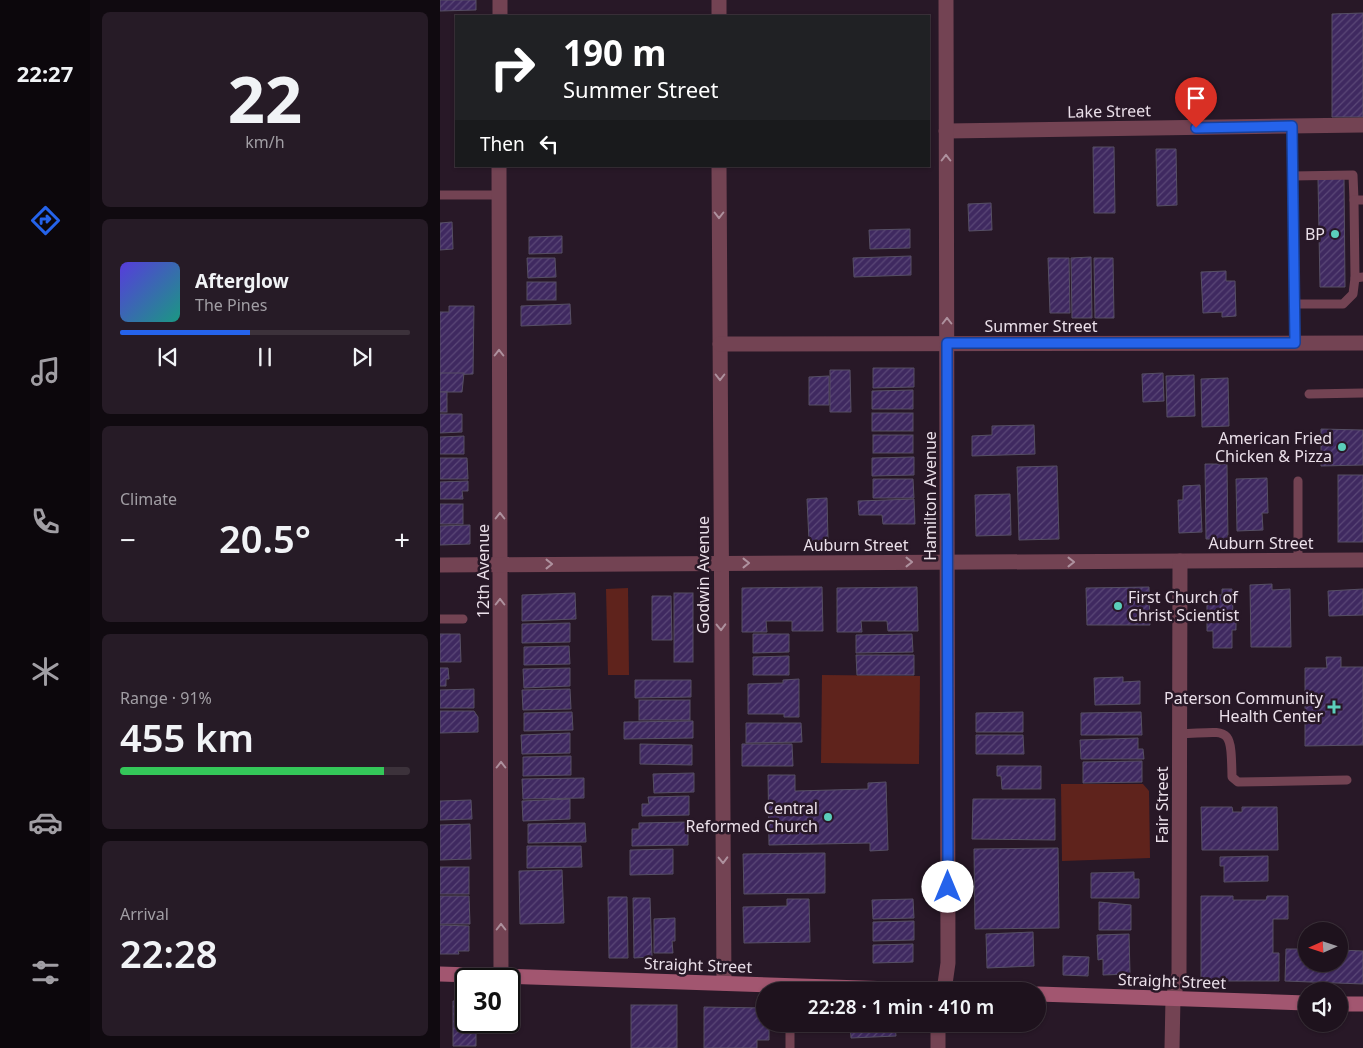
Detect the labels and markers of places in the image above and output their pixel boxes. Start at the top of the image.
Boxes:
pin [1175,77,1217,128]
place label: BP [1305,223,1325,245]
marker: BP [1329,228,1341,240]
place label: American Fried Chicken & Pizza [1215,427,1332,467]
marker: American Fried Chicken & Pizza [1336,441,1348,453]
place label: First Church of Christ Scientist [1128,586,1239,626]
marker: First Church of Christ Scientist [1112,600,1124,612]
place label: Paterson Community Health Center [1164,687,1324,727]
marker: Paterson Community Health Center [1327,700,1341,714]
place label: Central Reformed Church [686,797,818,837]
marker: Central Reformed Church [822,811,834,823]

